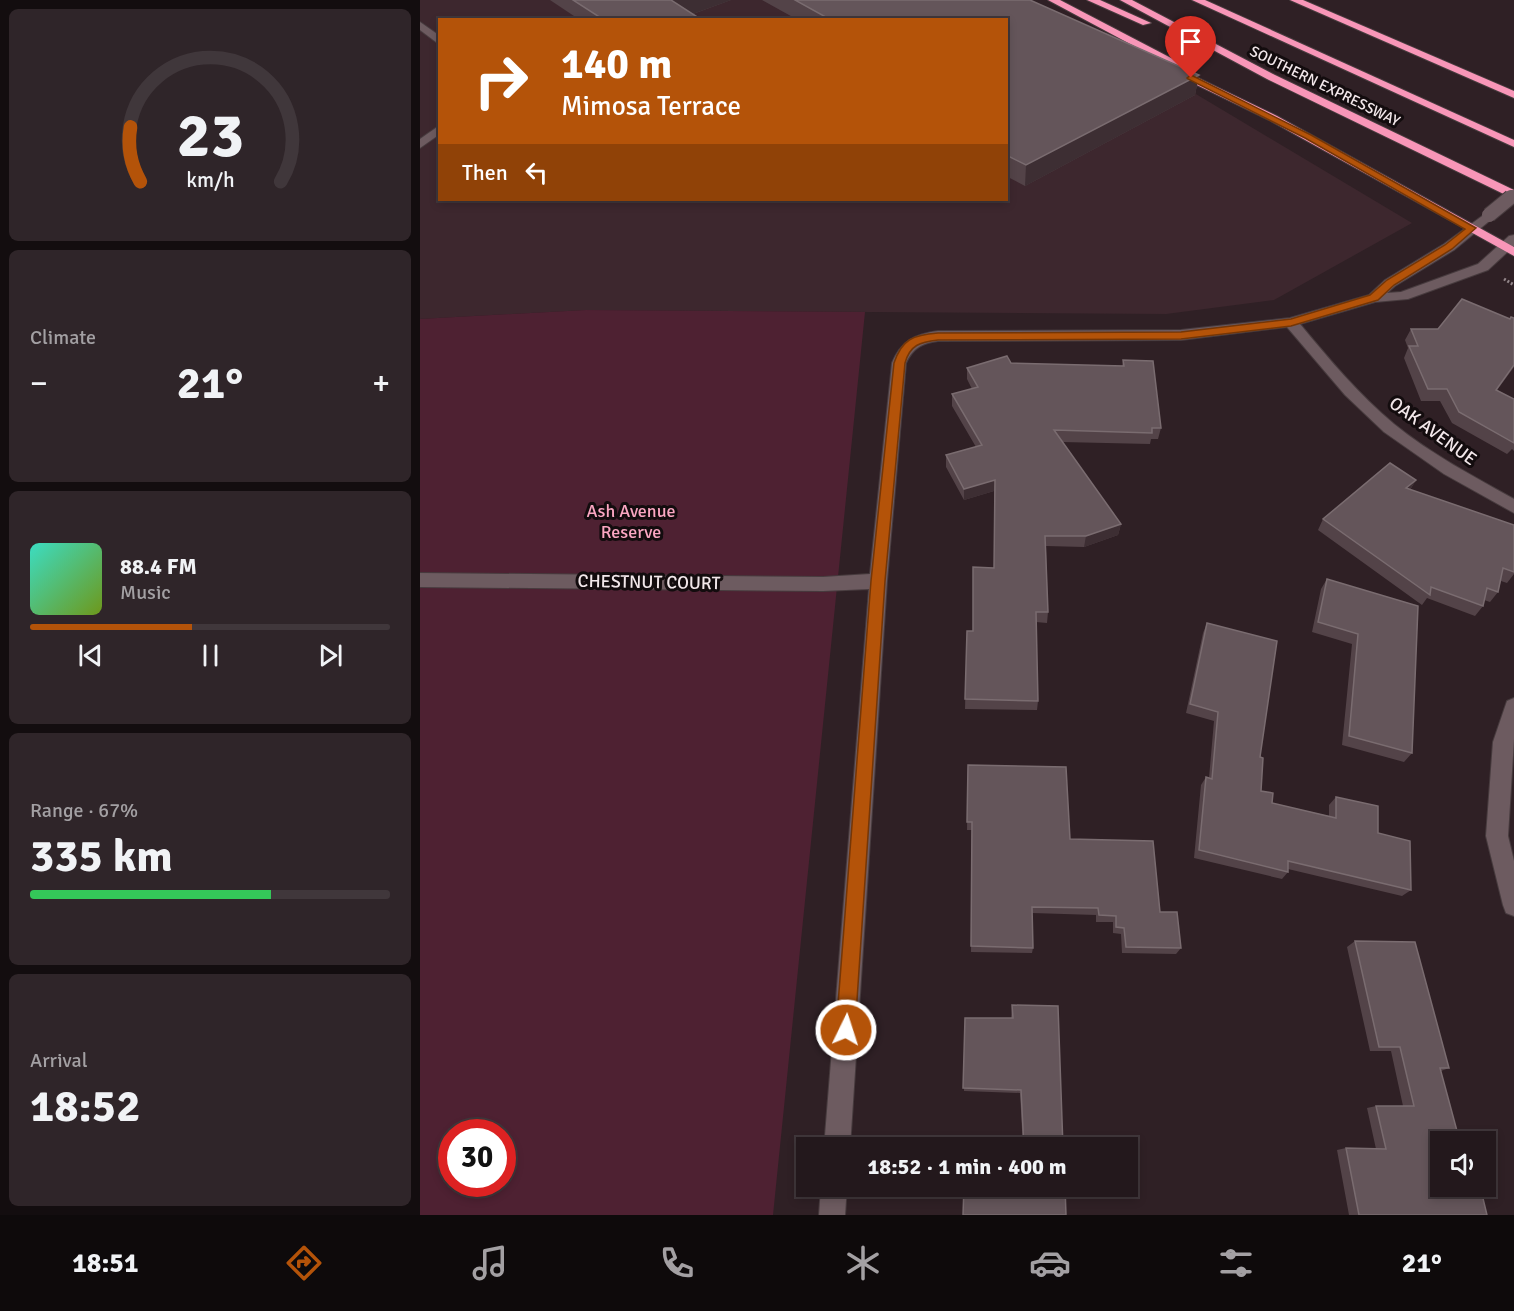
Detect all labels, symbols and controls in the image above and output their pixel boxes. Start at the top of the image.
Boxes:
pin [1165,16,1216,78]
icon: arrive [1174,25,1207,58]
text: 140 m [561,39,672,90]
icon: right [462,42,540,120]
street label: SOUTHERN EXPRESSWAY [1247,42,1403,130]
text: Mimosa Terrace [561,90,741,123]
text: 23 [176,97,244,174]
icon: left [520,156,553,189]
text: Then [462,159,508,186]
text: km/h [186,167,234,193]
text: Climate [30,325,96,350]
text: 21° [177,356,243,411]
text: − [30,363,48,404]
text: + [372,363,390,404]
street label: OAK AVENUE [1385,392,1481,470]
park label: Ash Avenue Reserve [587,500,675,543]
text: 88.4 FM [120,553,197,580]
street label: CHESTNUT COURT [577,570,721,594]
text: Music [120,580,171,605]
icon: previous [74,639,107,672]
icon: pause [194,639,227,672]
icon: next [314,639,347,672]
text: Range · 67% [30,798,138,823]
text: 335 km [30,829,173,884]
position arrow [814,998,878,1062]
text: Arrival [30,1048,88,1073]
text: 18:52 [30,1079,140,1134]
speed limit sign: 30 [438,1119,516,1197]
map controls [1430,1131,1496,1197]
button: sound [1430,1131,1496,1197]
text: 18:52 · 1 min · 400 m [867,1153,1067,1180]
icon: directions [283,1242,325,1284]
icon: music [469,1242,511,1284]
icon: phone [656,1242,698,1284]
icon: climate [842,1242,884,1284]
icon: car [1029,1242,1071,1284]
icon: filters [1215,1242,1257,1284]
text: 18:51 [72,1247,139,1280]
text: 21° [1402,1247,1442,1280]

